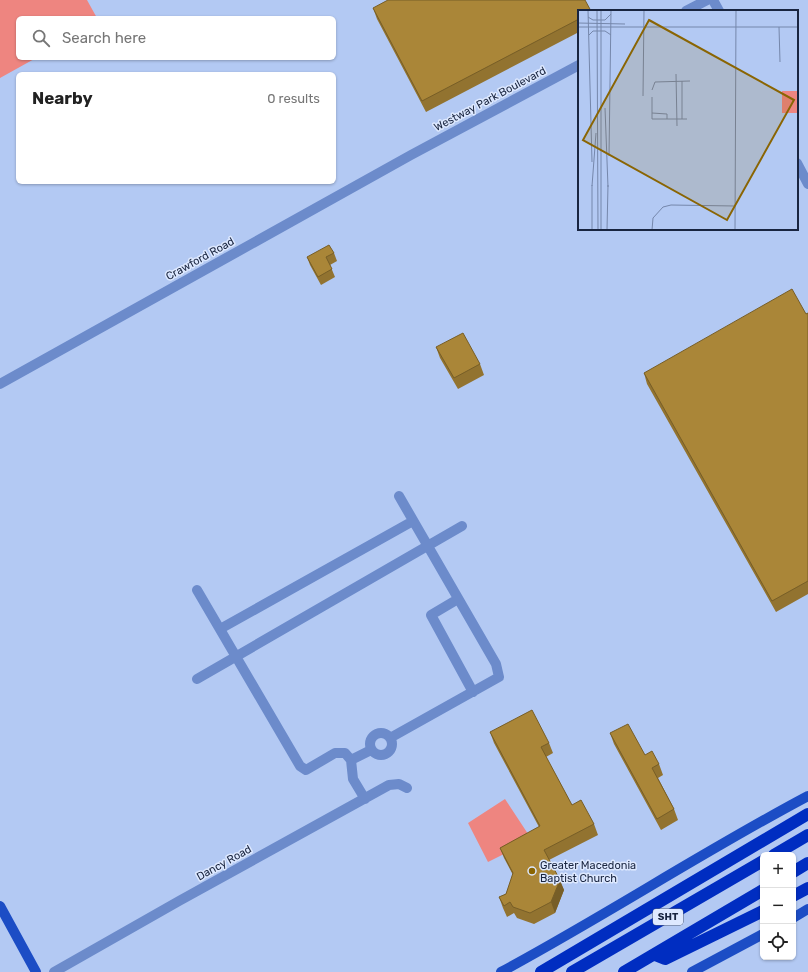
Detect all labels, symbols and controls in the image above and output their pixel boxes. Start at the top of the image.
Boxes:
inset map [578,10,798,230]
search box [16,16,336,60]
icon: search [30,27,52,49]
text: Search here [62,29,146,47]
street label: Westway Park Boulevard [432,64,548,134]
text: Nearby [32,88,93,108]
text: 0 results [267,91,320,106]
street label: Crawford Road [164,235,236,283]
street label: Dancy Road [194,843,254,883]
map controls [760,852,796,960]
button: + [760,852,796,888]
place label: Greater Macedonia Baptist Church [540,859,636,885]
marker: Greater Macedonia Baptist Church [527,866,537,876]
button: − [760,888,796,924]
road number: SHT [653,909,683,925]
button: locate [760,924,796,960]

